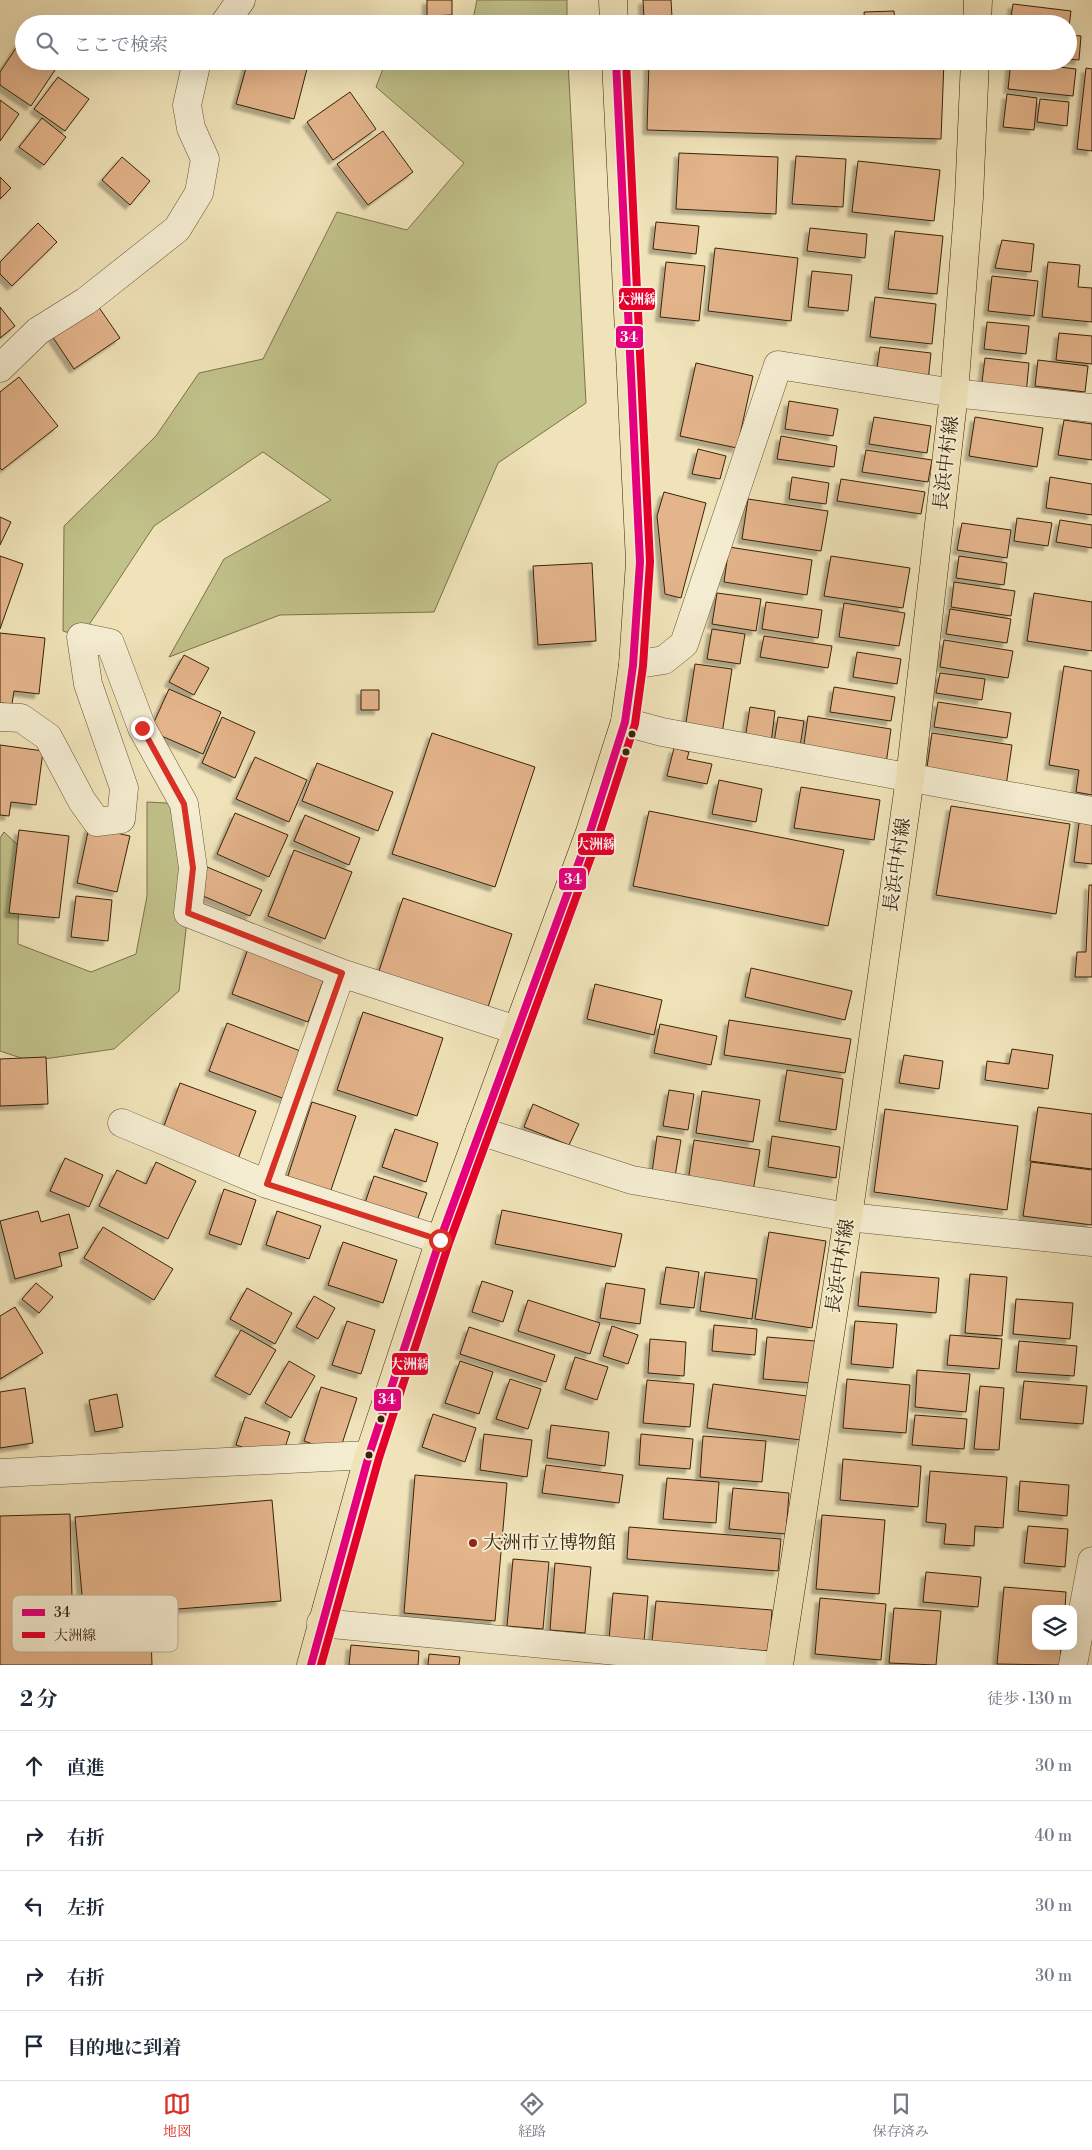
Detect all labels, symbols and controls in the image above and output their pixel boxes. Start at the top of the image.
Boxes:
search box [15,15,1077,70]
icon: search [33,29,61,57]
text: ここで検索 [73,33,168,57]
line badge: 大洲線 [618,287,656,311]
text: 大洲線 [616,291,658,309]
line badge: 34 [615,325,644,349]
text: 34 [620,329,638,347]
street label: 長浜中村線 [928,414,964,512]
route end [131,717,154,740]
unlabelled marker [627,729,637,739]
unlabelled marker [621,747,631,757]
street label: 長浜中村線 [879,816,915,914]
line badge: 大洲線 [577,832,615,856]
text: 大洲線 [575,836,617,854]
line badge: 34 [558,867,587,891]
text: 34 [564,871,582,889]
street label: 長浜中村線 [821,1217,859,1315]
route start [429,1229,452,1252]
line badge: 大洲線 [391,1352,429,1376]
text: 大洲線 [389,1356,431,1374]
line badge: 34 [373,1388,402,1412]
text: 34 [378,1391,396,1409]
unlabelled marker [376,1414,386,1424]
unlabelled marker [364,1450,374,1460]
place label: 大洲市立博物館 [483,1531,616,1555]
marker: 大洲市立博物館 [467,1537,479,1549]
legend [12,1595,178,1652]
text: 34 [54,1604,70,1622]
map controls [1032,1605,1077,1650]
button: layers [1032,1605,1077,1650]
text: 大洲線 [54,1627,96,1645]
text: 2 分 [20,1687,58,1713]
text: 徒歩 · 130 m [987,1689,1072,1709]
icon: ahead [20,1752,48,1780]
text: 直進 [67,1756,105,1780]
text: 30 m [1035,1756,1072,1776]
icon: right [20,1822,48,1850]
text: 右折 [67,1826,105,1850]
text: 40 m [1035,1826,1072,1846]
icon: left [20,1892,48,1920]
text: 左折 [67,1896,105,1920]
text: 30 m [1035,1896,1072,1916]
icon: right [20,1962,48,1990]
text: 右折 [67,1966,105,1990]
text: 30 m [1035,1966,1072,1986]
icon: arrive [20,2032,48,2060]
text: 目的地に到着 [67,2036,181,2060]
tab: 地図 [163,2090,191,2141]
tab: 経路 [518,2090,546,2141]
tab: 保存済み [873,2090,929,2141]

